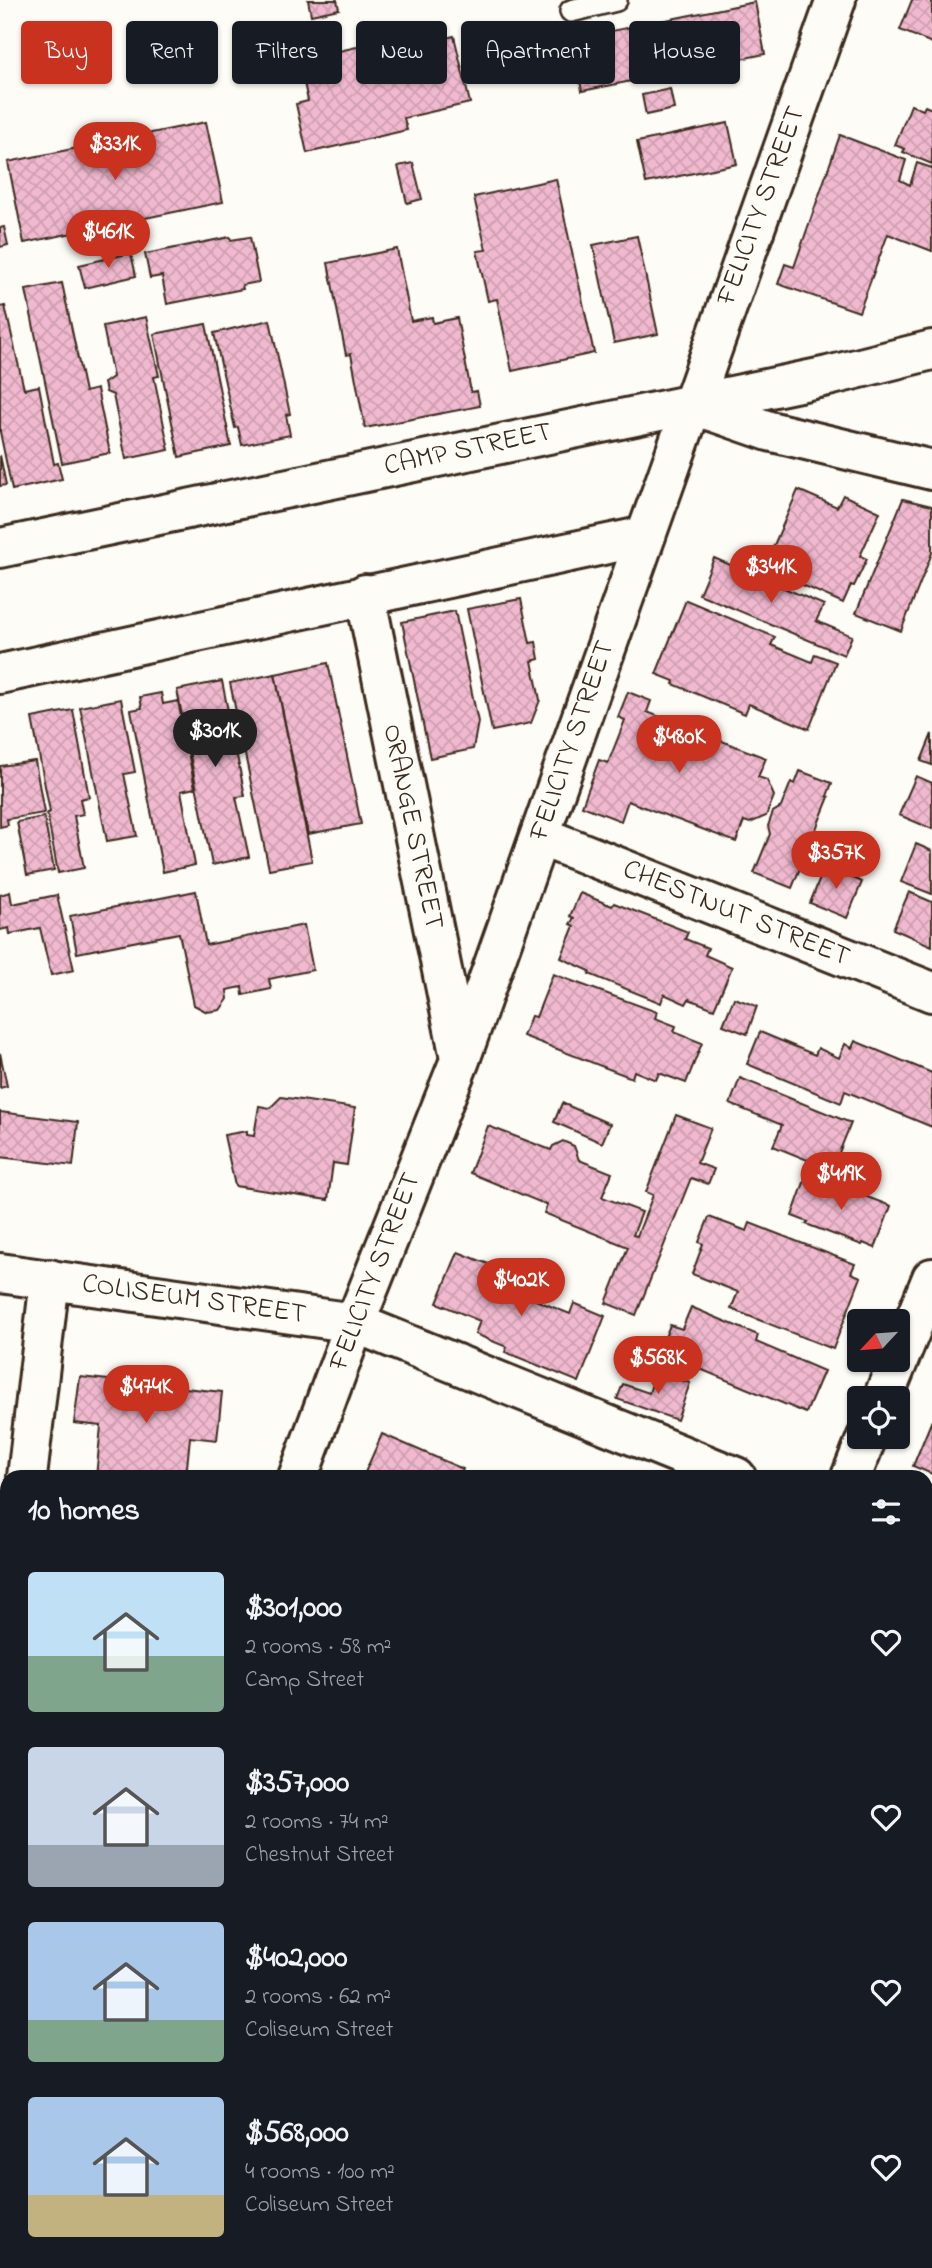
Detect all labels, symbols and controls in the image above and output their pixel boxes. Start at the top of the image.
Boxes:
chip: Buy [21,21,112,84]
chip: Rent [126,21,218,84]
chip: Filters [232,21,342,84]
chip: New [356,21,447,84]
chip: Apartment [461,21,615,84]
chip: House [629,21,740,84]
street label: FELICITY STREET [707,101,817,312]
pin: $331K [66,122,164,182]
text: $331K [89,128,141,161]
pin: $461K [59,210,157,270]
text: $461K [82,216,134,249]
street label: CAMP STREET [380,412,556,488]
pin: $341K [722,546,820,605]
text: $341K [745,551,797,584]
street label: FELICITY STREET [519,635,626,848]
pin: $301K [166,710,264,769]
text: $301K [189,715,241,748]
pin: $480K [630,716,728,775]
street label: ORANGE STREET [370,720,454,934]
text: $480K [652,721,706,754]
pin: $357K [787,832,885,891]
text: $357K [807,837,865,870]
street label: CHESTNUT STREET [616,850,856,978]
pin: $419K [792,1152,890,1212]
text: $419K [817,1158,865,1191]
street label: FELICITY STREET [319,1167,433,1378]
pin: $402K [472,1258,570,1318]
street label: COLISEUM STREET [79,1264,309,1336]
text: $402K [493,1264,549,1297]
north arrow [847,1309,910,1372]
map controls [847,1309,910,1449]
pin: $568K [609,1336,707,1396]
text: $568K [630,1342,686,1375]
pin: $474K [97,1366,195,1425]
text: $474K [119,1371,173,1404]
button: locate [847,1386,910,1449]
text: 10 homes [28,1490,140,1534]
icon: filters [867,1493,905,1531]
text: $301,000 [245,1587,342,1631]
icon: home [84,1600,168,1684]
icon: heart [867,1623,905,1661]
text: 2 rooms · 58 m² [245,1631,391,1664]
text: Camp Street [245,1664,364,1697]
text: $357,000 [245,1762,349,1806]
icon: home [84,1775,168,1859]
icon: heart [867,1798,905,1836]
text: 2 rooms · 74 m² [245,1806,389,1839]
text: Chestnut Street [245,1839,394,1872]
text: $402,000 [245,1937,347,1981]
icon: home [84,1950,168,2034]
icon: heart [867,1973,905,2011]
text: 2 rooms · 62 m² [245,1981,391,2014]
text: Coliseum Street [245,2014,394,2047]
text: $568,000 [245,2112,349,2156]
icon: home [84,2125,168,2209]
icon: heart [867,2148,905,2186]
text: 4 rooms · 100 m² [245,2156,395,2189]
text: Coliseum Street [245,2189,394,2222]

